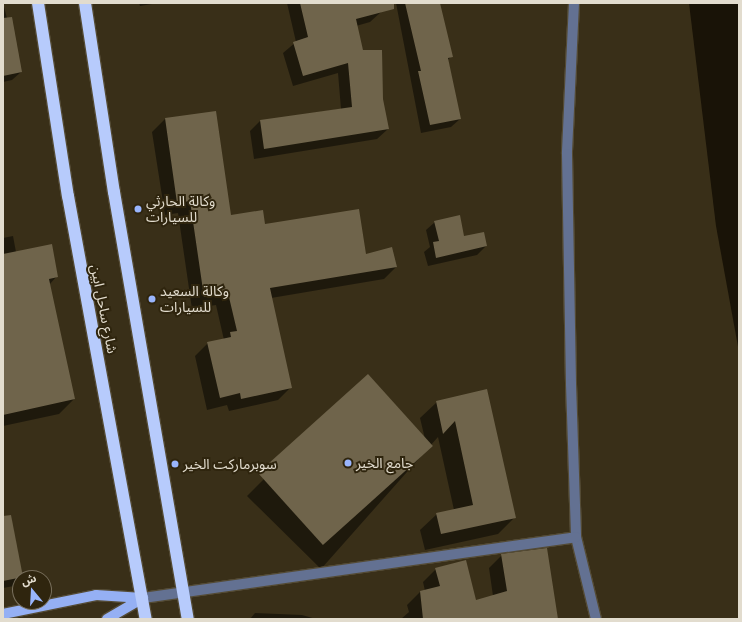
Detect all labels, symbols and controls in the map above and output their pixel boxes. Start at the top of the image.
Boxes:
place label: وكالة الحارثي للسيارات [146,193,215,226]
marker: وكالة الحارثي للسيارات [133,204,143,214]
street label: شارع ساحل ابين [87,263,121,355]
place label: وكالة السعيد للسيارات [160,283,229,316]
marker: وكالة السعيد للسيارات [147,294,157,304]
place label: جامع الخير [356,455,413,471]
place label: سوبرماركت الخير [183,456,277,472]
marker: جامع الخير [343,458,353,468]
marker: سوبرماركت الخير [170,459,180,469]
north arrow [12,570,52,610]
text: ش [19,571,38,589]

